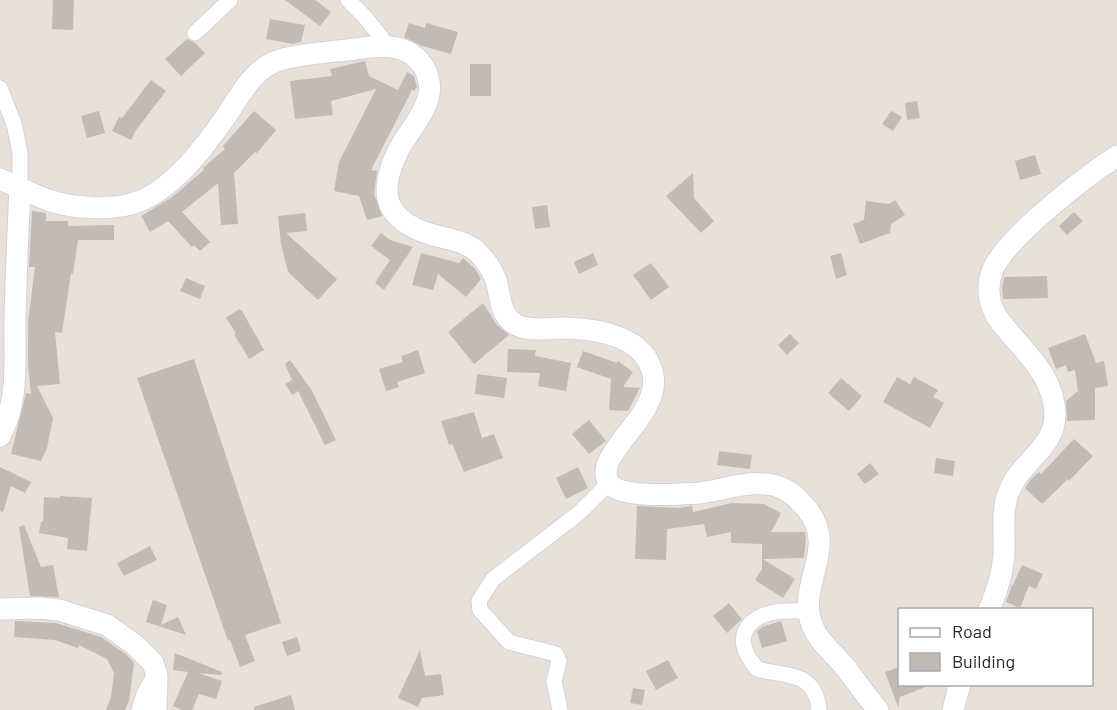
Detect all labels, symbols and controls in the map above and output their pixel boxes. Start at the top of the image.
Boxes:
legend [898,608,1093,686]
text: Road [952,620,992,642]
text: Building [952,650,1015,672]

